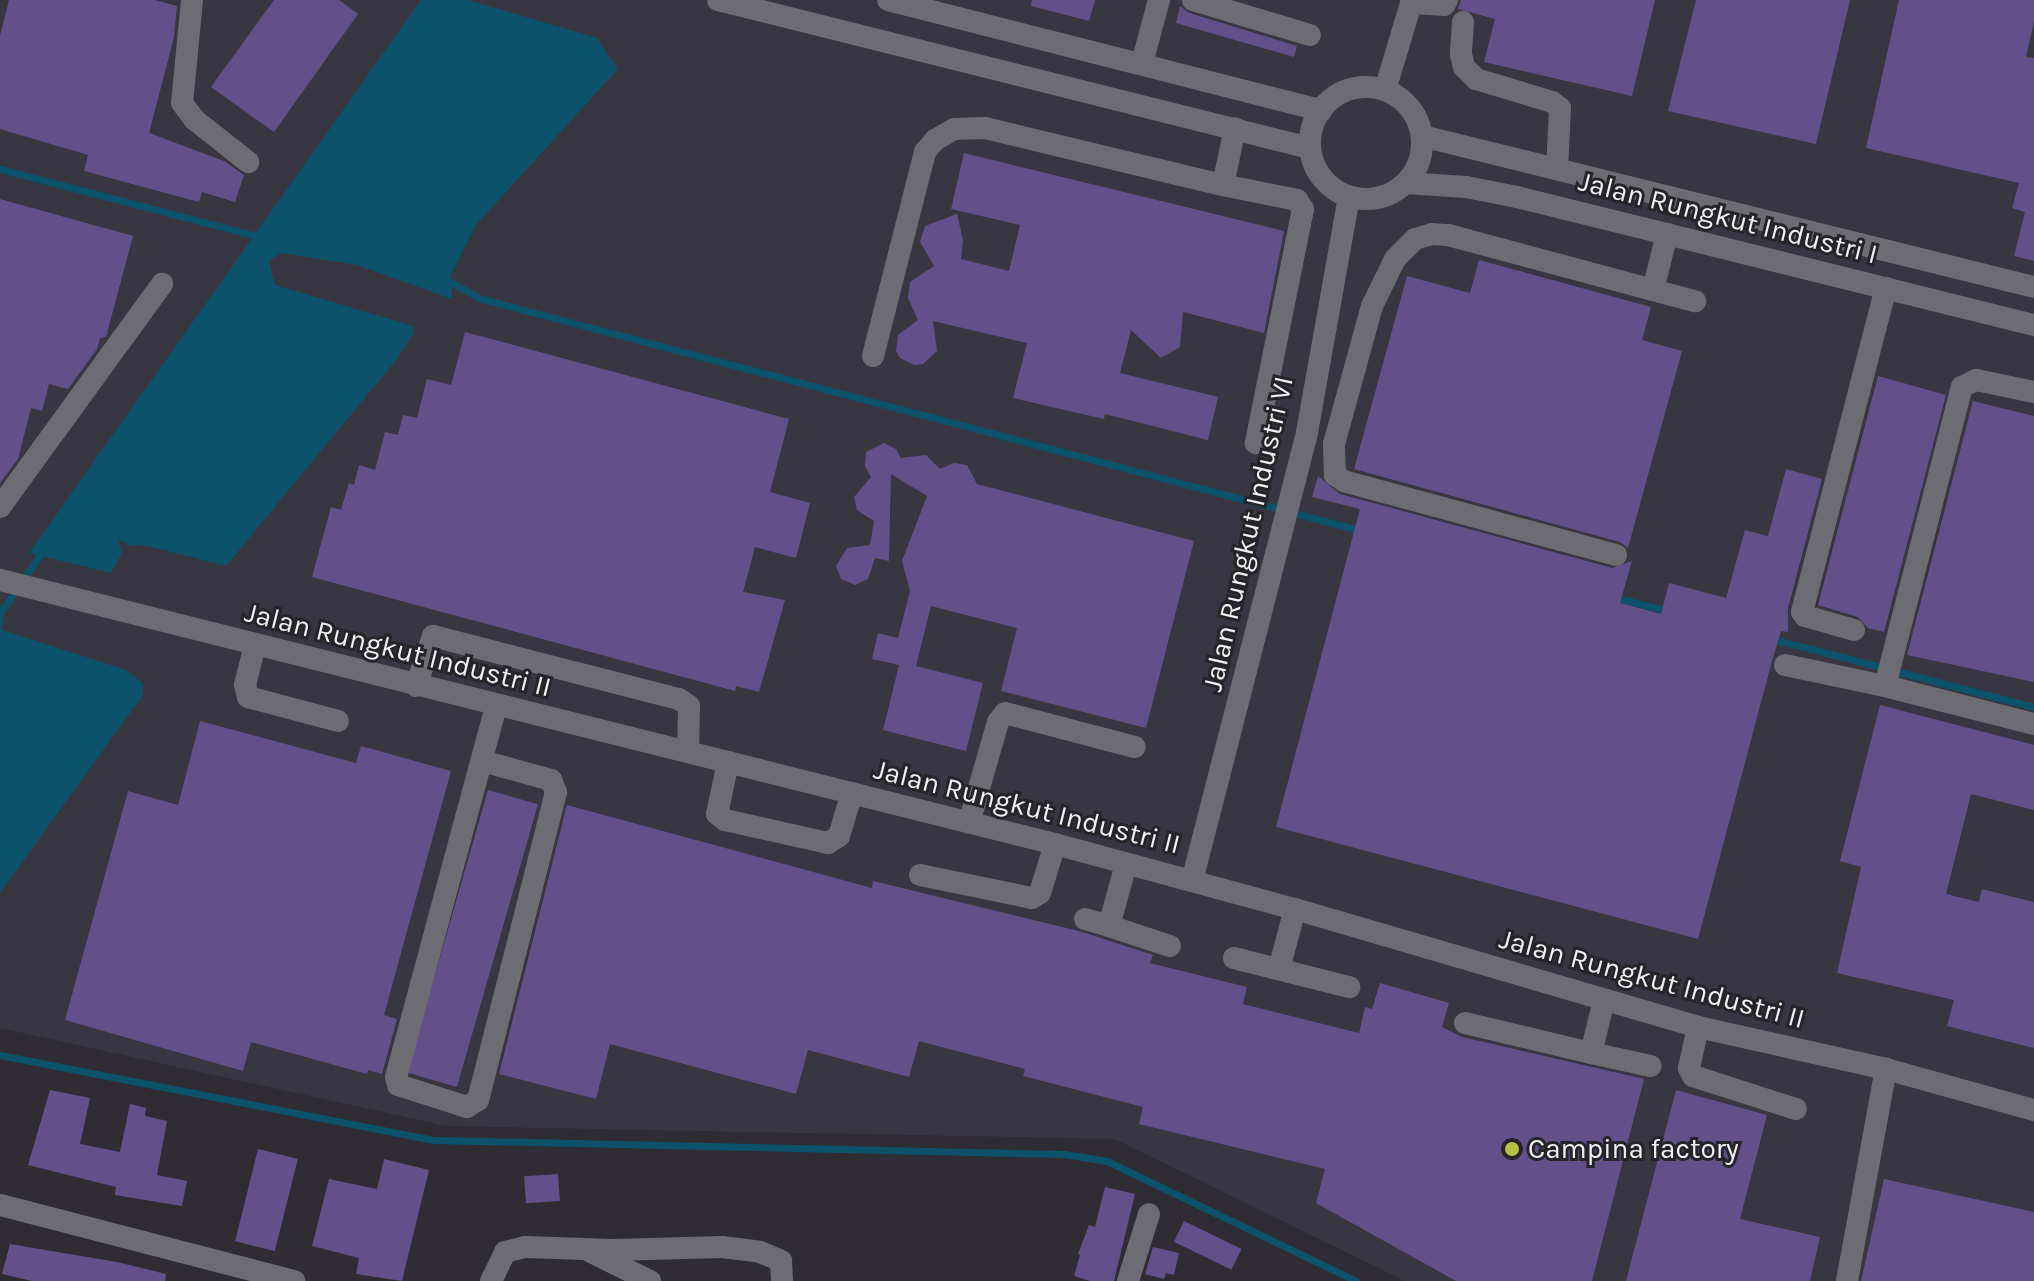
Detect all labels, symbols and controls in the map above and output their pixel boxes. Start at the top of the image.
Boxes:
street label: Jalan Rungkut Industri I [1575,165,1881,271]
street label: Jalan Rungkut Industri VI [1195,373,1301,695]
street label: Jalan Rungkut Industri II [241,596,555,704]
street label: Jalan Rungkut Industri II [870,753,1184,861]
street label: Jalan Rungkut Industri II [1496,922,1808,1036]
place label: Campina factory [1528,1132,1739,1166]
marker: Campina factory [1503,1140,1521,1158]

